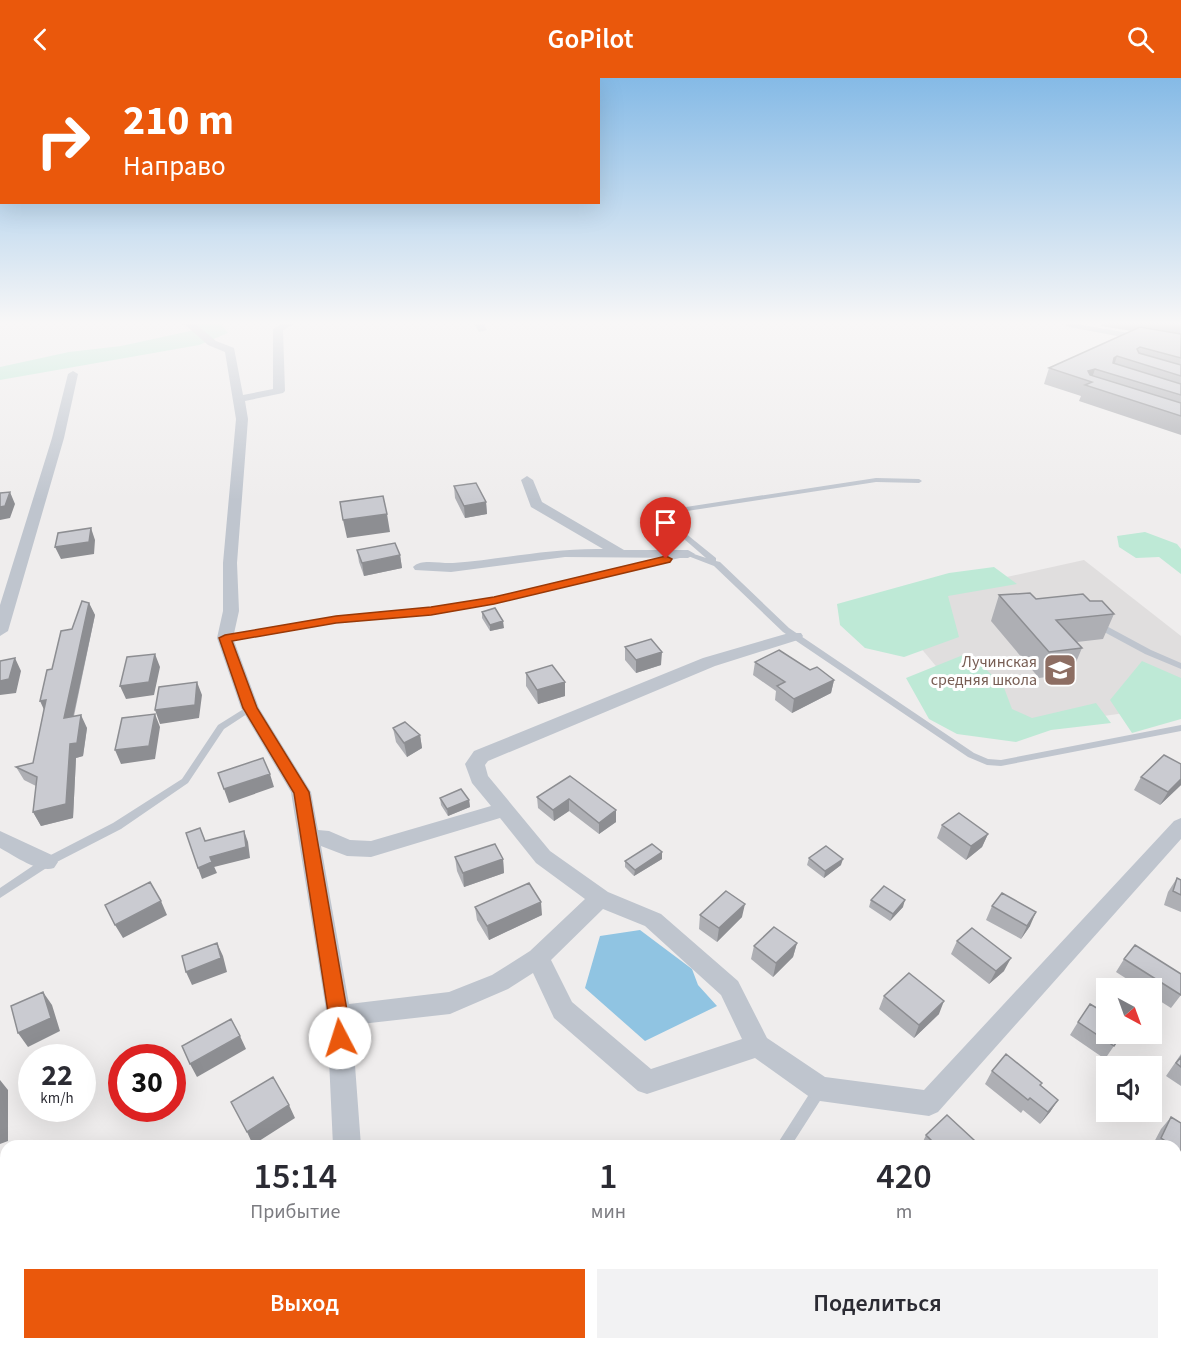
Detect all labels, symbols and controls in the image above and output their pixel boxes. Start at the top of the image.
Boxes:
text: GoPilot [548,20,633,59]
icon: back [24,23,57,56]
icon: search [1124,23,1157,56]
text: 210 m [123,91,234,151]
icon: right [24,102,102,180]
text: Направо [123,147,226,186]
pin [640,497,691,559]
icon: arrive [649,506,682,539]
place label: Лучинская средняя школа [931,651,1037,691]
school or university icon: Лучинская средняя школа [1042,652,1078,688]
north arrow [1096,978,1162,1044]
map controls [1096,978,1162,1122]
position arrow [308,1006,372,1070]
speed limit sign: 30 [108,1044,186,1122]
text: 22 [41,1054,73,1097]
button: sound [1096,1056,1162,1122]
text: km/h [40,1088,74,1109]
text: 15:14 [253,1151,337,1202]
text: 1 [599,1151,618,1202]
text: 420 [876,1151,932,1202]
text: Прибытие [250,1198,340,1226]
text: мин [591,1198,626,1226]
text: m [896,1198,912,1226]
button: Выход [24,1269,585,1338]
button: Поделиться [597,1269,1158,1338]

